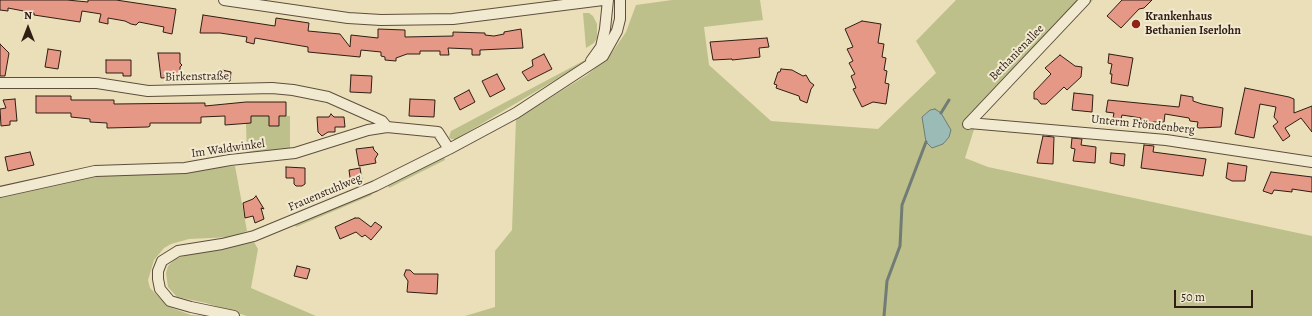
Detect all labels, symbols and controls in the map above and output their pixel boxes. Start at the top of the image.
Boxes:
north arrow [8,8,48,48]
text: N [24,8,32,23]
place label: Krankenhaus Bethanien Iserlohn [1145,10,1241,38]
marker: Krankenhaus Bethanien Iserlohn [1130,18,1142,30]
street label: Bethanienallee [987,22,1047,84]
street label: Birkenstraße [165,69,229,85]
street label: Unterm Fröndenberg [1090,112,1196,138]
street label: Im Waldwinkel [190,137,266,161]
street label: Frauenstuhlweg [286,171,364,215]
scale bar [1176,282,1255,308]
text: 50 m [1181,289,1205,305]

